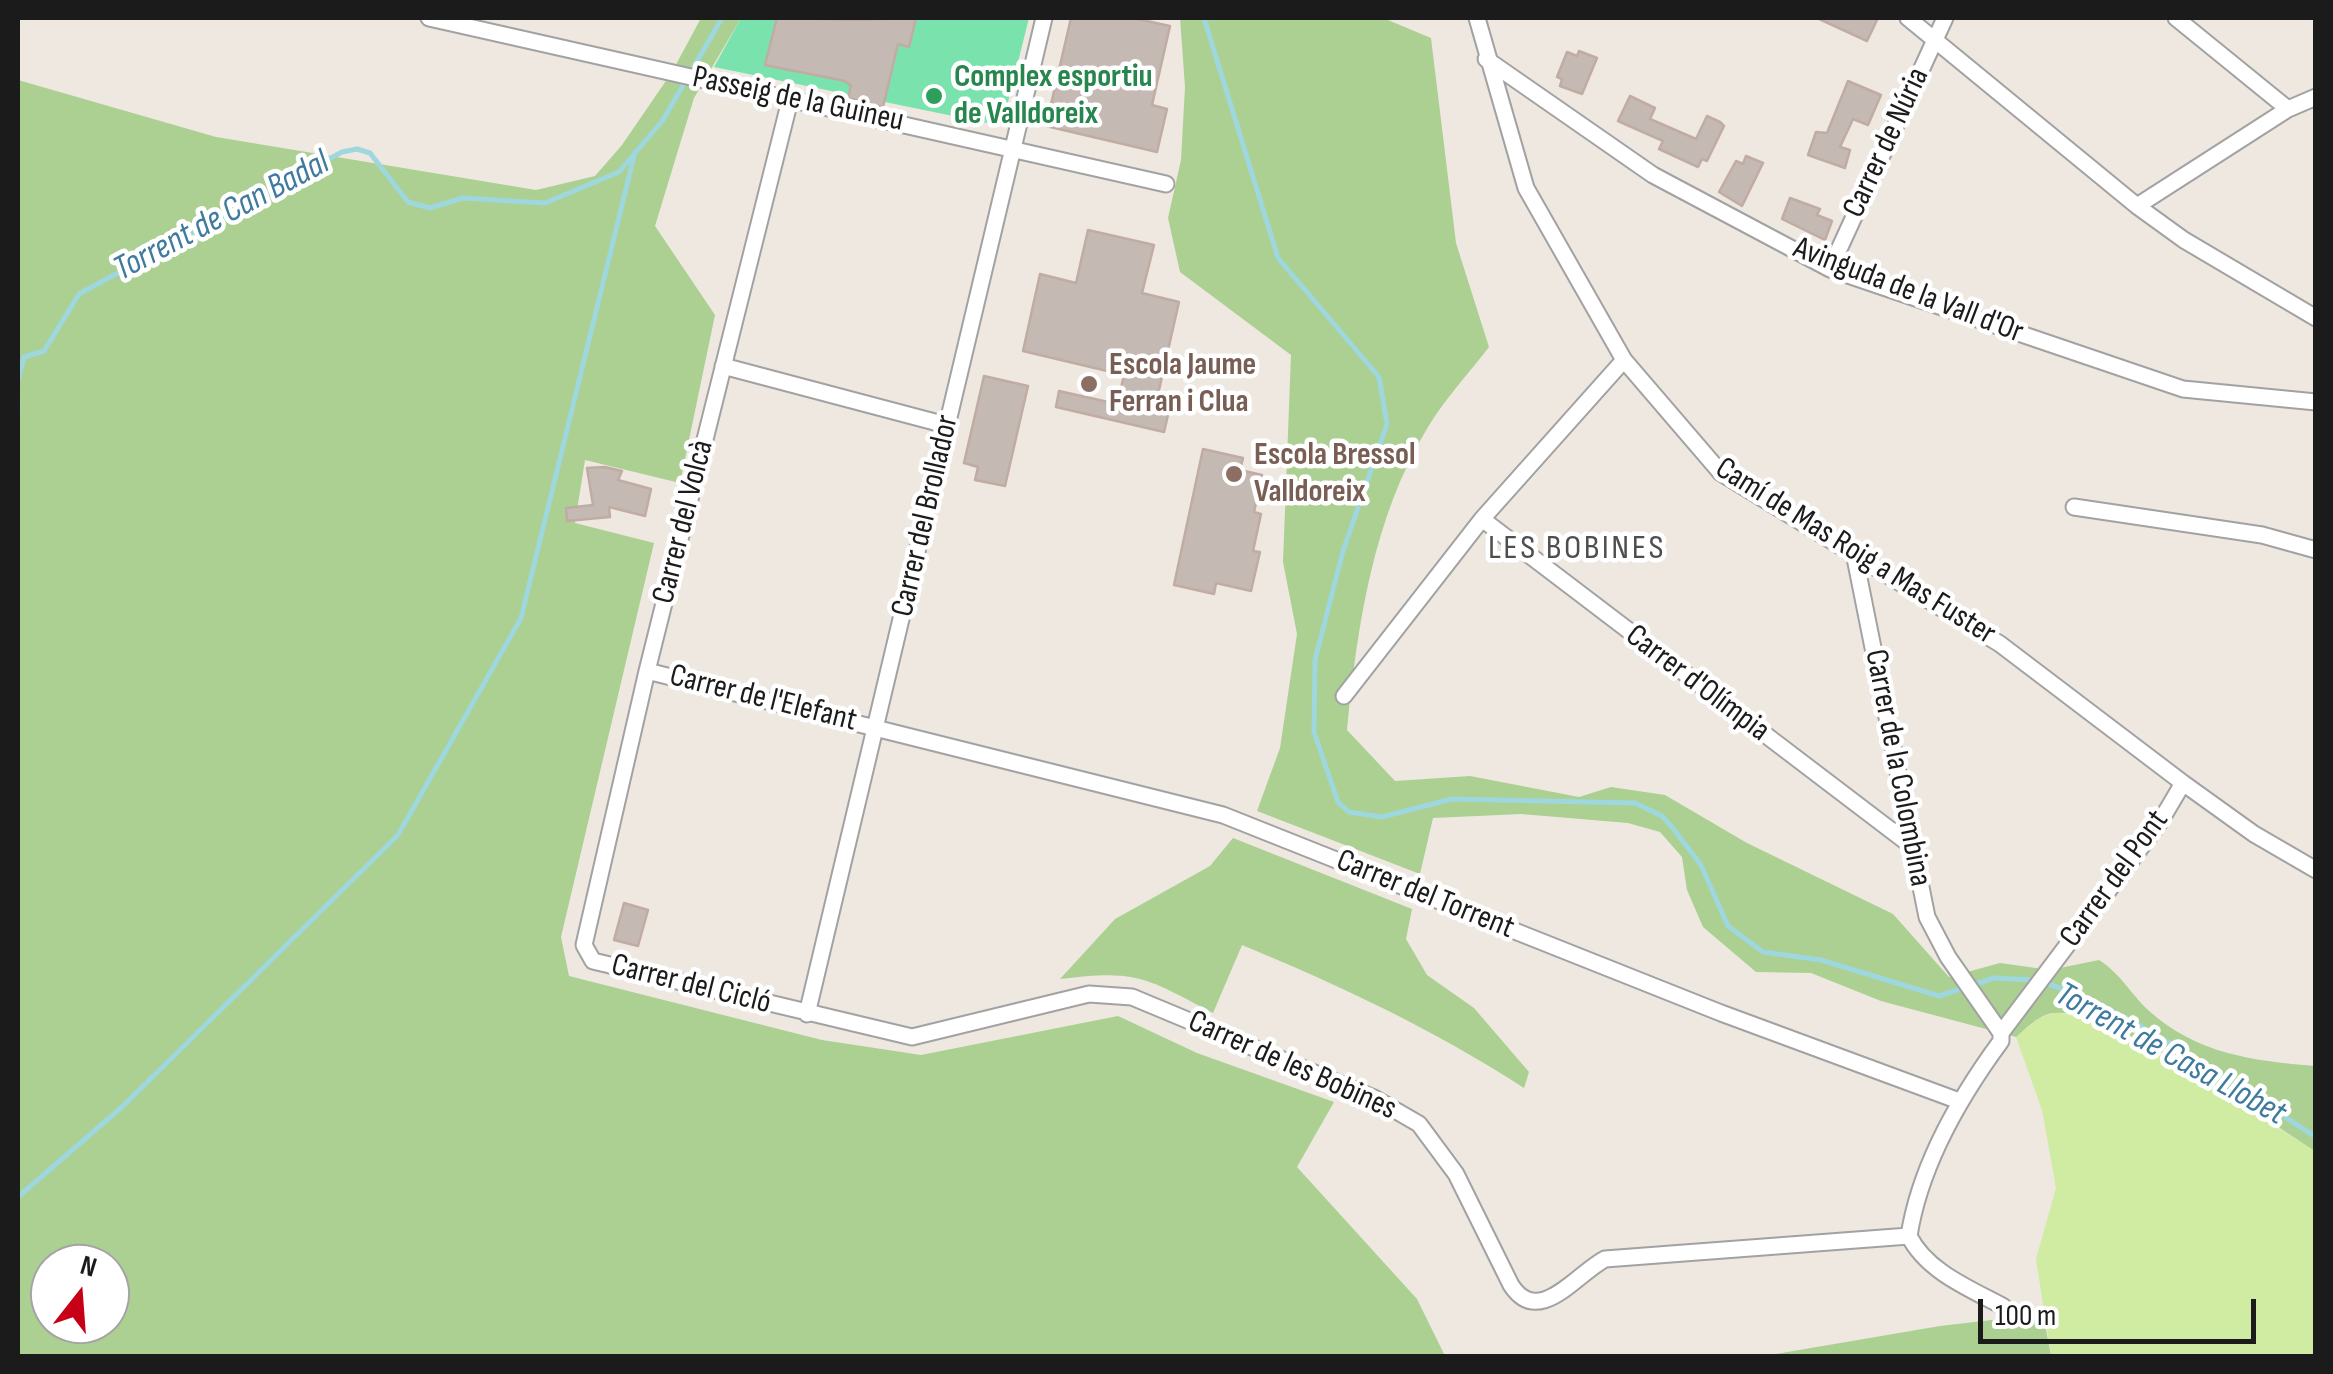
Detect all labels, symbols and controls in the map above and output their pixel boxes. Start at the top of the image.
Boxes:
street label: Passeig de la Guineu [689,59,907,141]
place label: Complex esportiu de Valldoreix [954,59,1153,134]
street label: Carrer de Núria [1836,62,1938,224]
marker: Complex esportiu de Valldoreix [923,85,945,107]
water label: Torrent de Can Badal [107,143,337,291]
street label: Avinguda de la Vall d'Or [1788,230,2028,352]
place label: Escola Jaume Ferran i Clua [1109,347,1256,422]
marker: Escola Jaume Ferran i Clua [1078,373,1100,395]
street label: Carrer del Brollador [884,411,968,621]
street label: Carrer del Volcà [645,436,723,608]
place label: Escola Bressol Valldoreix [1254,437,1415,512]
street label: Camí de Mas Roig a Mas Fuster [1708,450,2002,654]
marker: Escola Bressol Valldoreix [1223,463,1245,485]
district label: LES BOBINES [1488,528,1666,570]
street label: Carrer d'Olímpia [1617,617,1777,751]
street label: Carrer de la Colombina [1855,646,1939,890]
street label: Carrer de l'Elefant [665,657,861,741]
street label: Carrer del Pont [2052,803,2178,955]
street label: Carrer del Torrent [1331,842,1519,948]
street label: Carrer del Cicló [607,947,775,1023]
water label: Torrent de Casa Llobet [2047,974,2293,1136]
street label: Carrer de les Bobines [1182,1003,1402,1129]
north arrow [30,1244,130,1344]
text: N [76,1249,100,1285]
scale bar [1983,1279,2260,1341]
text: 100 m [1995,1298,2056,1334]

